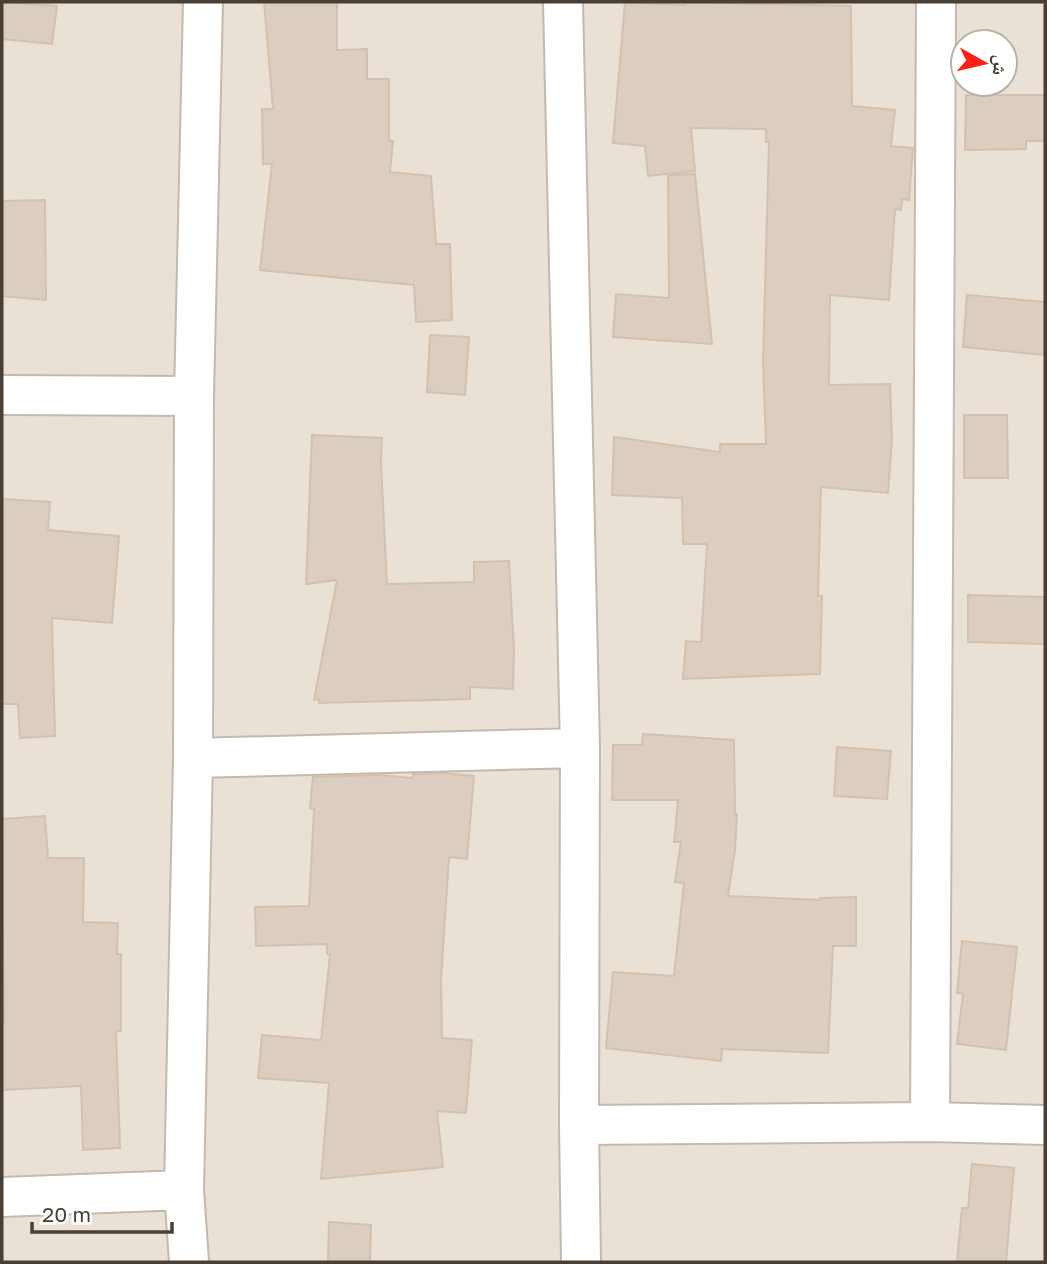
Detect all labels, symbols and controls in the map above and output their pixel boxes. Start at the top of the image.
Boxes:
north arrow [949,28,1019,98]
text: ش [988,54,1014,77]
scale bar [32,1190,172,1234]
text: 20 m [42,1201,91,1227]

